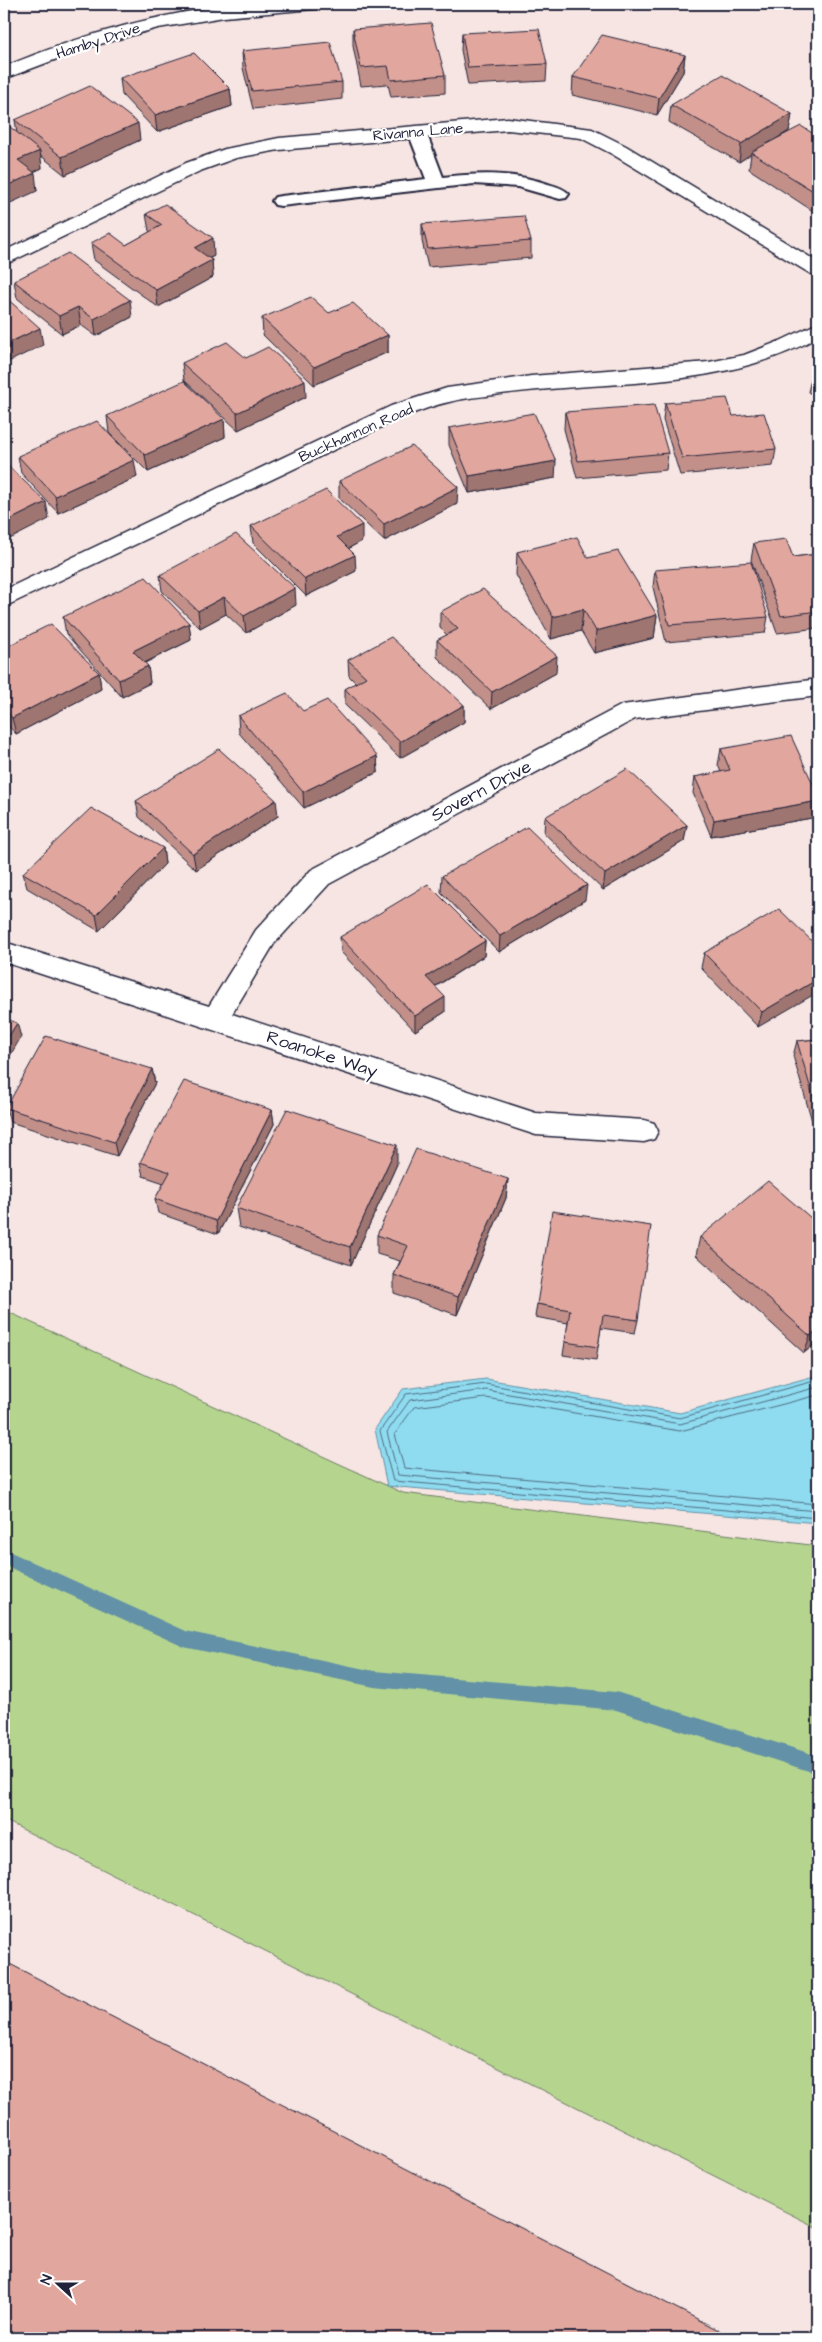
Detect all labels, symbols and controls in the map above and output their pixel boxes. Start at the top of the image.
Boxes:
street label: Hamby Drive [53,18,143,65]
street label: Rivanna Lane [372,118,464,146]
street label: Buckhannon Road [295,398,417,468]
street label: Sovern Drive [426,754,536,828]
street label: Roanoke Way [263,1024,381,1085]
north arrow [32,2260,82,2310]
text: N [36,2272,58,2287]

